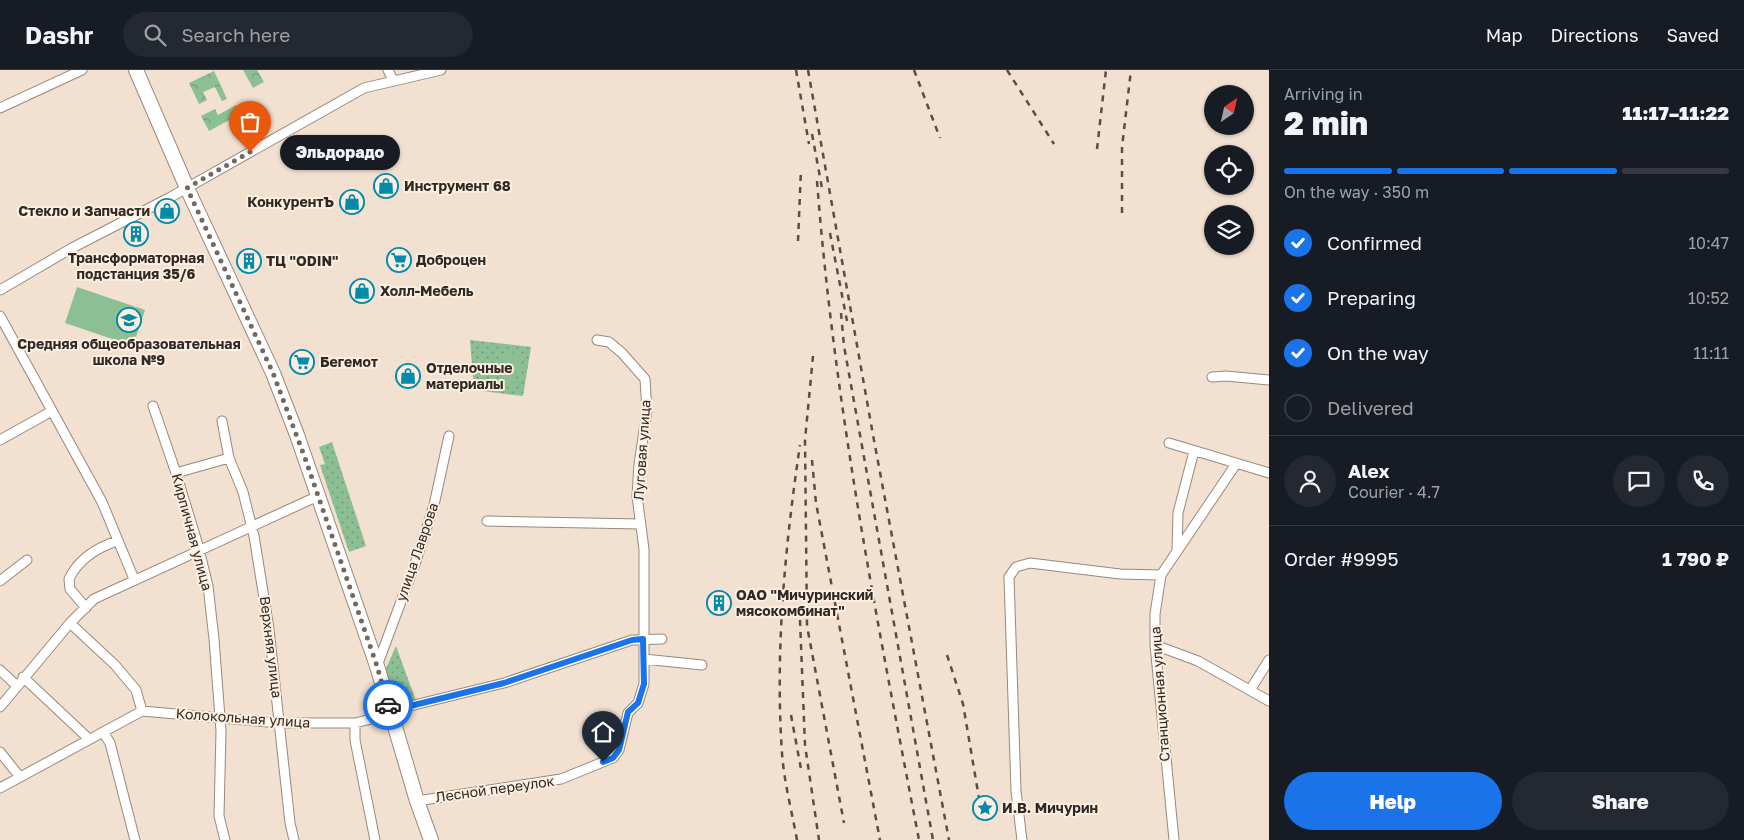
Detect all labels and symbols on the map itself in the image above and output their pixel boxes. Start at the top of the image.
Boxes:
north arrow [1204,85,1254,135]
pin [229,101,271,152]
callout: Эльдорадо [280,134,400,170]
shop icon: Инструмент 68 [373,173,399,199]
place label: Инструмент 68 [404,177,511,194]
shop icon: КонкурентЪ [339,189,365,215]
place label: КонкурентЪ [247,193,334,210]
shop icon: Стекло и Запчасти [154,198,180,224]
place label: Стекло и Запчасти [18,202,150,219]
building icon: Трансформаторная подстанция 35/6 [123,221,149,247]
supermarket icon: Доброцен [386,247,412,273]
building icon: ТЦ "ODIN" [236,248,262,274]
place label: Трансформаторная подстанция 35/6 [68,249,204,282]
place label: Доброцен [416,251,486,268]
place label: ТЦ "ODIN" [266,252,339,269]
shop icon: Холл-Мебель [349,278,375,304]
place label: Холл-Мебель [380,282,474,299]
school or university icon: Средняя общеобразовательная школа №9 [116,307,142,333]
place label: Средняя общеобразовательная школа №9 [17,335,241,368]
supermarket icon: Бегемот [289,349,315,375]
place label: Бегемот [320,353,378,370]
place label: Отделочные материалы [426,359,513,392]
shop icon: Отделочные материалы [395,363,421,389]
street label: Луговая улица [630,399,653,501]
street label: Кирпичная улица [169,471,216,592]
street label: улица Лаврова [392,500,441,603]
place label: ОАО "Мичуринский мясокомбинат" [736,586,873,619]
building icon: ОАО "Мичуринский мясокомбинат" [706,590,732,616]
street label: Верхняя улица [257,595,286,699]
street label: Станционная улица [1146,626,1173,762]
courier [363,680,413,730]
street label: Колокольная улица [175,704,311,731]
pin [582,711,624,762]
street label: Лесной переулок [434,772,555,805]
place icon: И.В. Мичурин [972,795,998,821]
place label: И.В. Мичурин [1002,799,1098,816]

